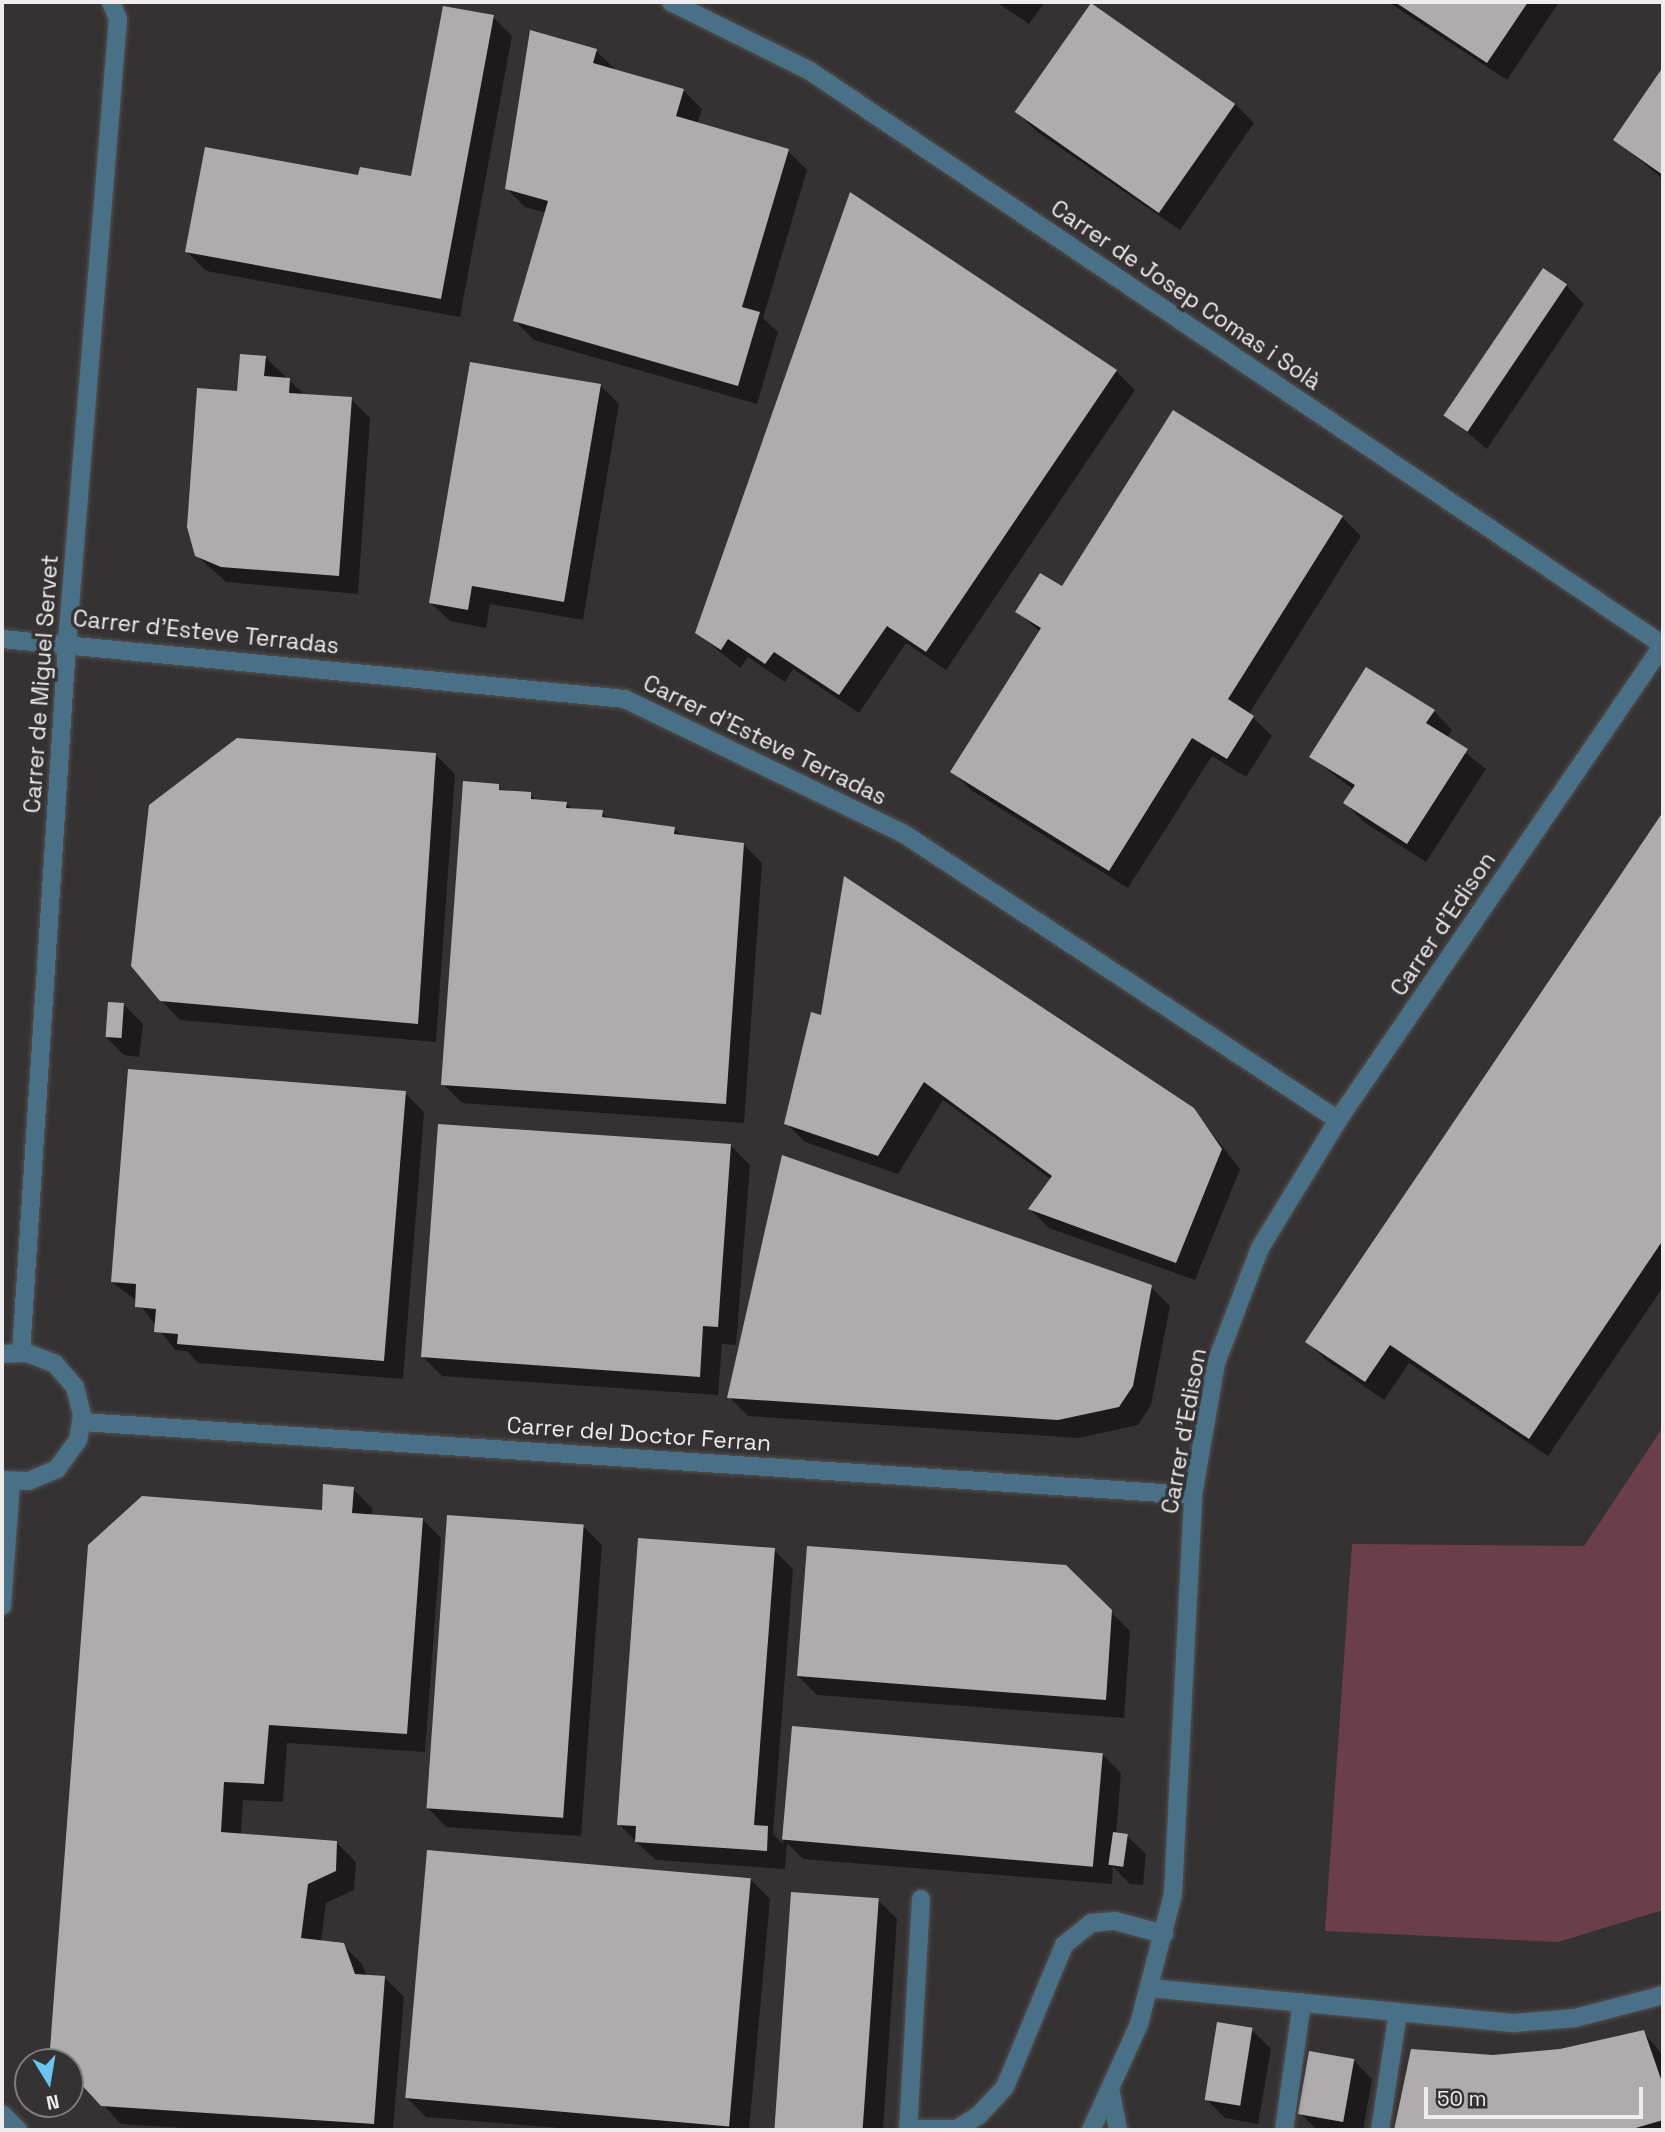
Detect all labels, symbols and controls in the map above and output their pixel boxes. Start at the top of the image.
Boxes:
street label: Carrer de Josep Comas i Solà [1046,194,1326,396]
street label: Carrer de Miguel Servet [18,554,64,814]
street label: Carrer d'Esteve Terradas [71,604,341,660]
street label: Carrer d'Esteve Terradas [638,669,892,811]
street label: Carrer d'Edison [1385,847,1501,1001]
street label: Carrer d'Edison [1156,1346,1212,1516]
street label: Carrer del Doctor Ferran [506,1411,772,1457]
north arrow [14,2048,84,2118]
scale bar [1427,2072,1646,2116]
text: 50 m [1437,2085,1487,2112]
text: N [44,2089,61,2116]

